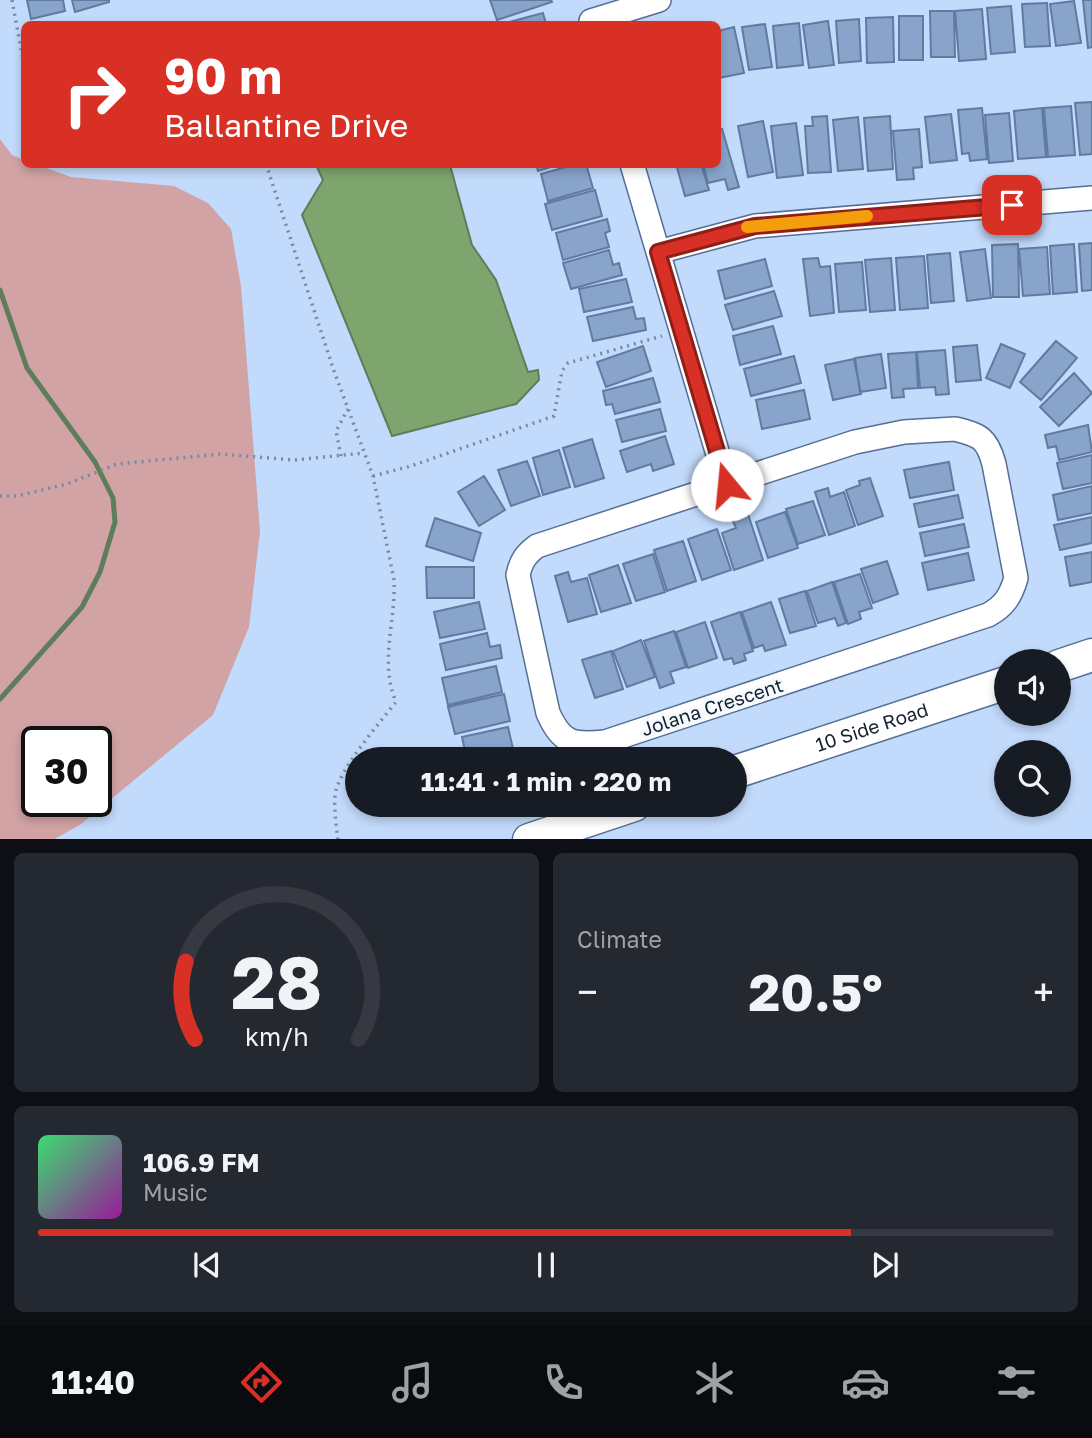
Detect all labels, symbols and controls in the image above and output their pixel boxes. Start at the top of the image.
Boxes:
text: 90 m [164,46,282,105]
icon: right [49,49,140,140]
text: Ballantine Drive [164,106,408,144]
pin [982,175,1042,235]
icon: arrive [993,186,1031,224]
position arrow [690,448,764,522]
map controls [994,649,1071,817]
button: sound [994,649,1071,726]
street label: Jolana Crescent [638,673,786,740]
street label: 10 Side Road [812,697,931,756]
speed limit sign: 30 [21,726,112,817]
button: search [994,740,1071,817]
text: 11:41 · 1 min · 220 m [421,766,671,797]
text: Climate [577,925,662,953]
text: 28 [231,938,322,1025]
text: 20.5° [748,960,883,1022]
text: − [577,969,598,1014]
text: + [1033,969,1054,1014]
text: km/h [245,1020,308,1051]
text: 106.9 FM [143,1147,260,1178]
text: Music [143,1178,208,1206]
icon: previous [188,1246,226,1284]
icon: pause [527,1246,565,1284]
icon: next [866,1246,904,1284]
icon: directions [237,1358,286,1407]
icon: music [388,1358,437,1407]
icon: phone [539,1358,588,1407]
icon: climate [690,1358,739,1407]
icon: car [841,1358,890,1407]
icon: filters [992,1358,1041,1407]
text: 11:40 [51,1363,135,1401]

